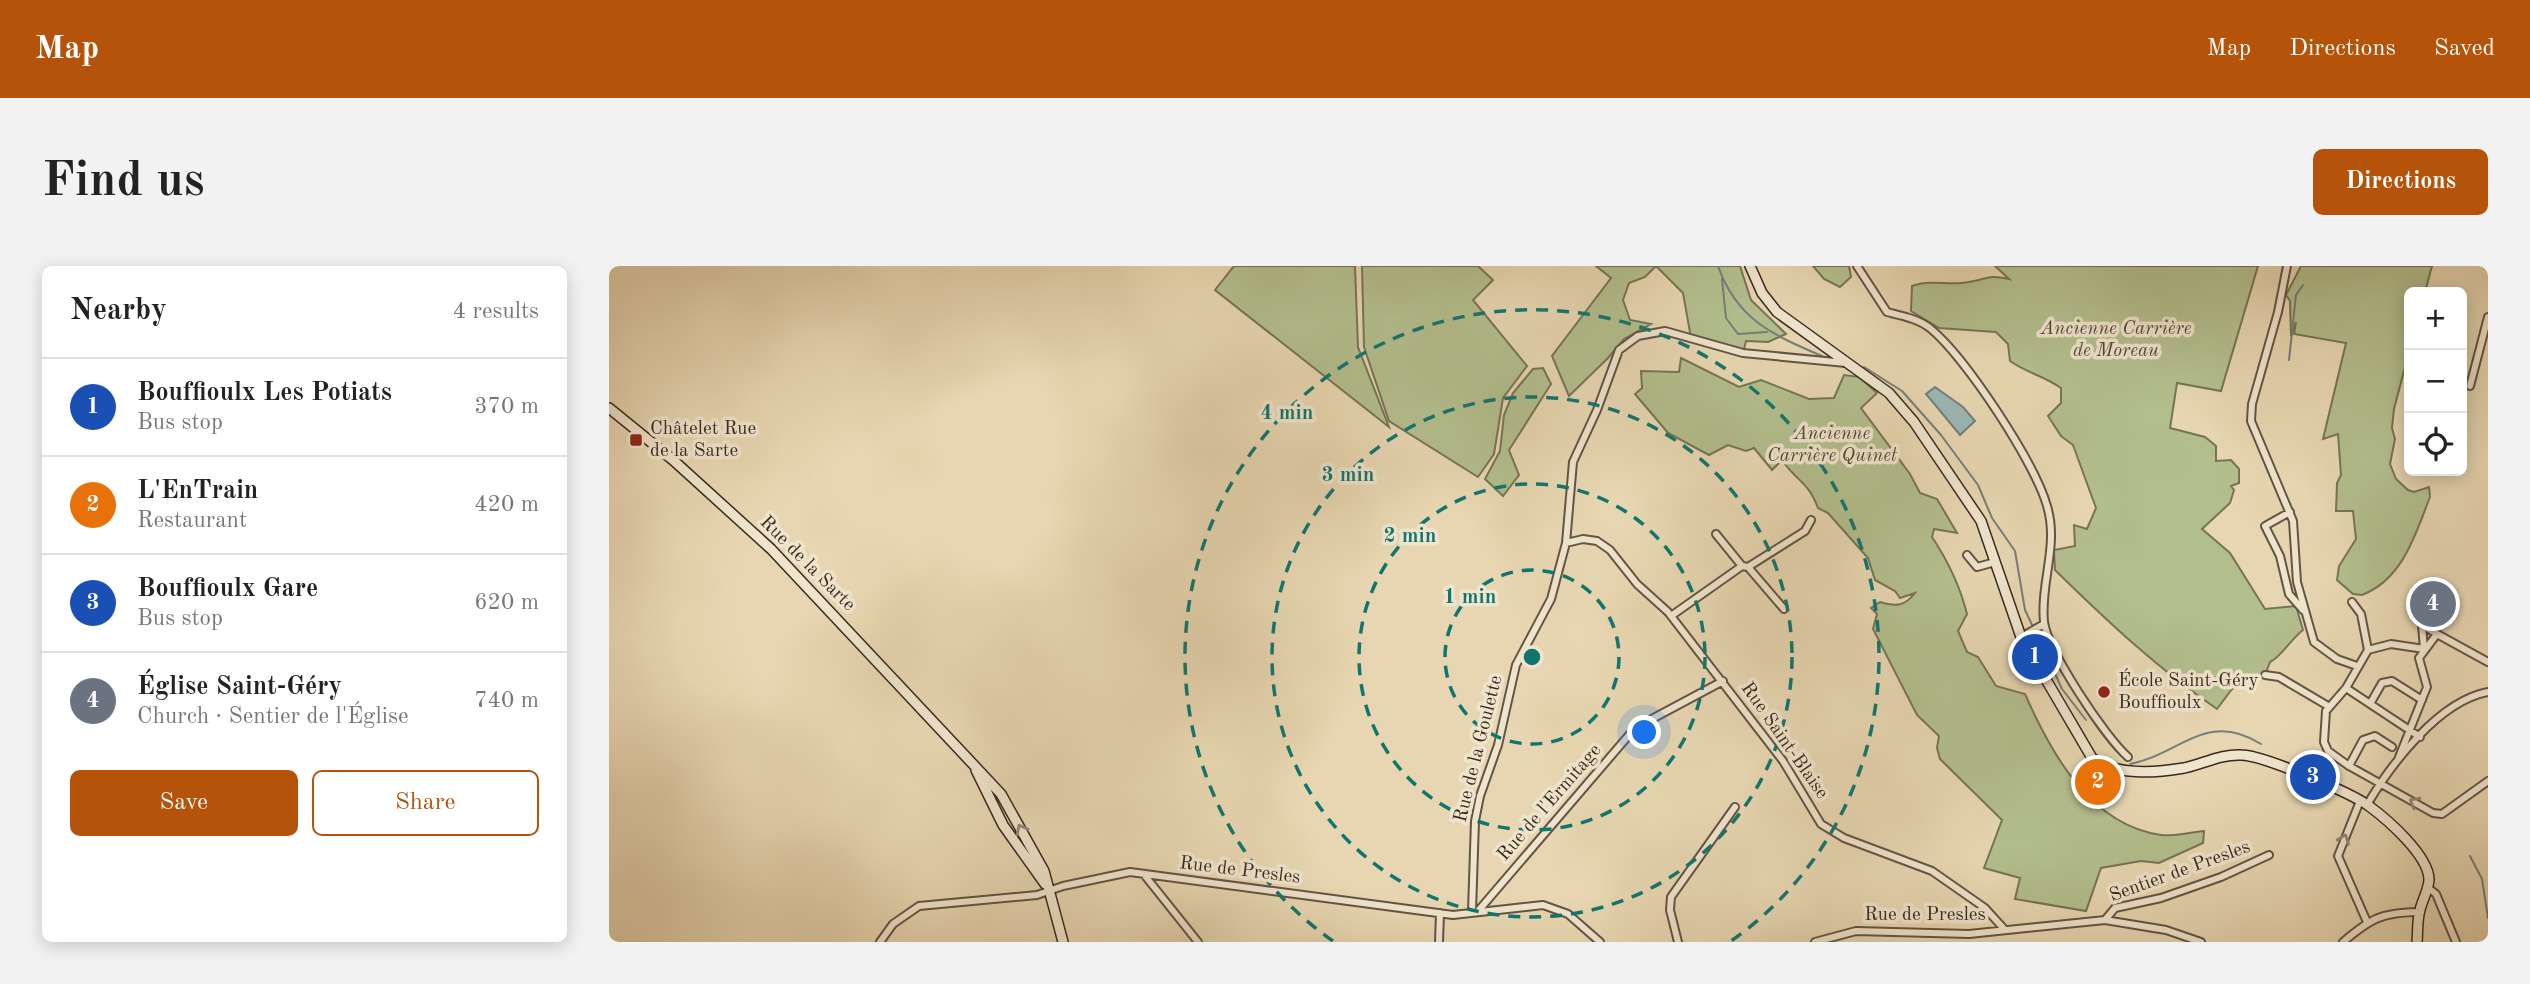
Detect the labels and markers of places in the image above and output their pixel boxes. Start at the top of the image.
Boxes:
place label: Châtelet Rue de la Sarte [650,420,756,461]
marker: Châtelet Rue de la Sarte [628,432,644,448]
pin: 4 [2410,578,2456,630]
pin: 1 [2012,631,2058,683]
centre of rings [1520,645,1544,669]
place label: École Saint-Géry Bouffioulx [2118,668,2259,713]
marker: École Saint-Géry Bouffioulx [2096,684,2112,700]
pin: 3 [2290,751,2336,803]
pin: 2 [2075,756,2121,808]

